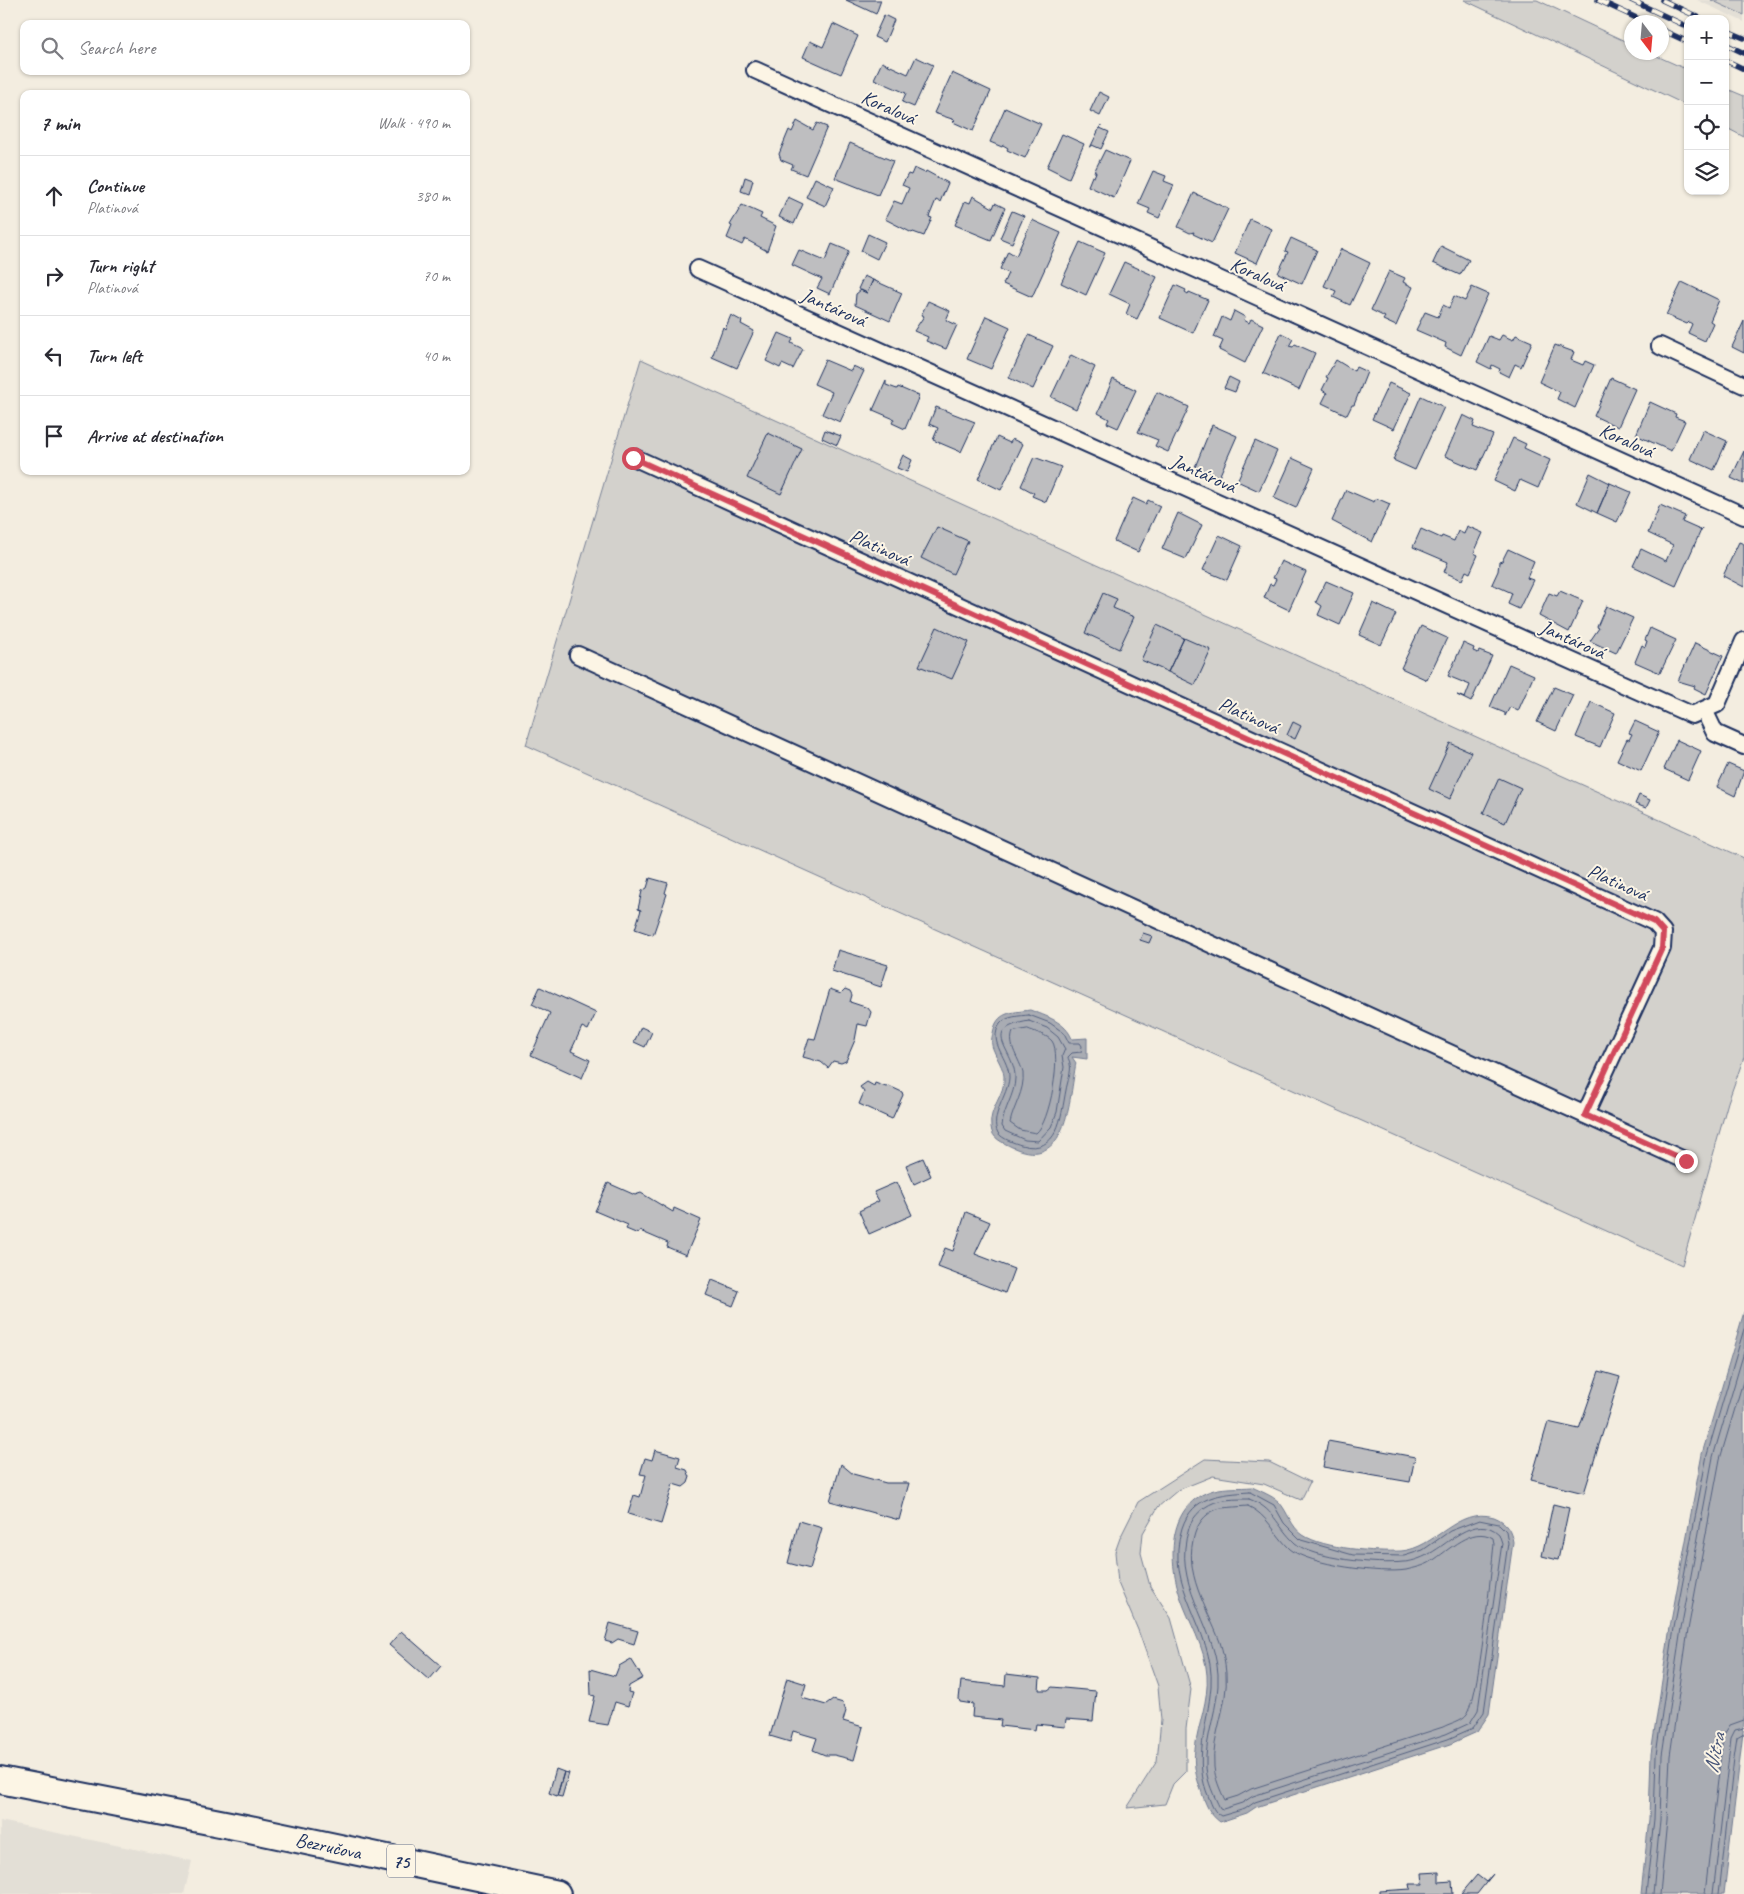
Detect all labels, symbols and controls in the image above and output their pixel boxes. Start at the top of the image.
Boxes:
north arrow [1624,15,1669,60]
map controls [1684,15,1729,195]
button: + [1684,15,1729,60]
search box [20,20,470,75]
icon: search [38,34,66,62]
text: Search here [78,36,155,60]
button: − [1684,60,1729,105]
street label: Koralová [858,84,922,131]
button: locate [1684,105,1729,150]
text: 7 min [40,110,80,136]
text: Walk · 490 m [378,113,450,133]
button: layers [1684,150,1729,195]
text: Continue [87,174,144,198]
icon: ahead [40,182,68,210]
text: 380 m [416,186,450,206]
text: Platinová [87,198,138,218]
street label: Koralová [1227,251,1291,298]
text: Turn right [87,254,154,278]
icon: right [40,262,68,290]
text: 70 m [423,266,450,286]
text: Platinová [87,278,138,298]
street label: Jantárová [796,282,872,334]
icon: left [40,342,68,370]
text: Turn left [87,344,142,368]
text: 40 m [423,346,450,366]
street label: Koralová [1596,417,1660,464]
icon: arrive [40,422,68,450]
text: Arrive at destination [87,424,223,448]
route start [622,447,645,470]
street label: Jantárová [1166,448,1242,500]
street label: Platinová [846,523,916,573]
street label: Jantárová [1535,614,1611,666]
street label: Platinová [1215,691,1285,741]
street label: Platinová [1584,858,1654,908]
route end [1675,1150,1698,1173]
water label: Nitra [1697,1728,1731,1775]
street label: Bezručova [293,1827,366,1866]
road number: 75 [387,1844,415,1878]

